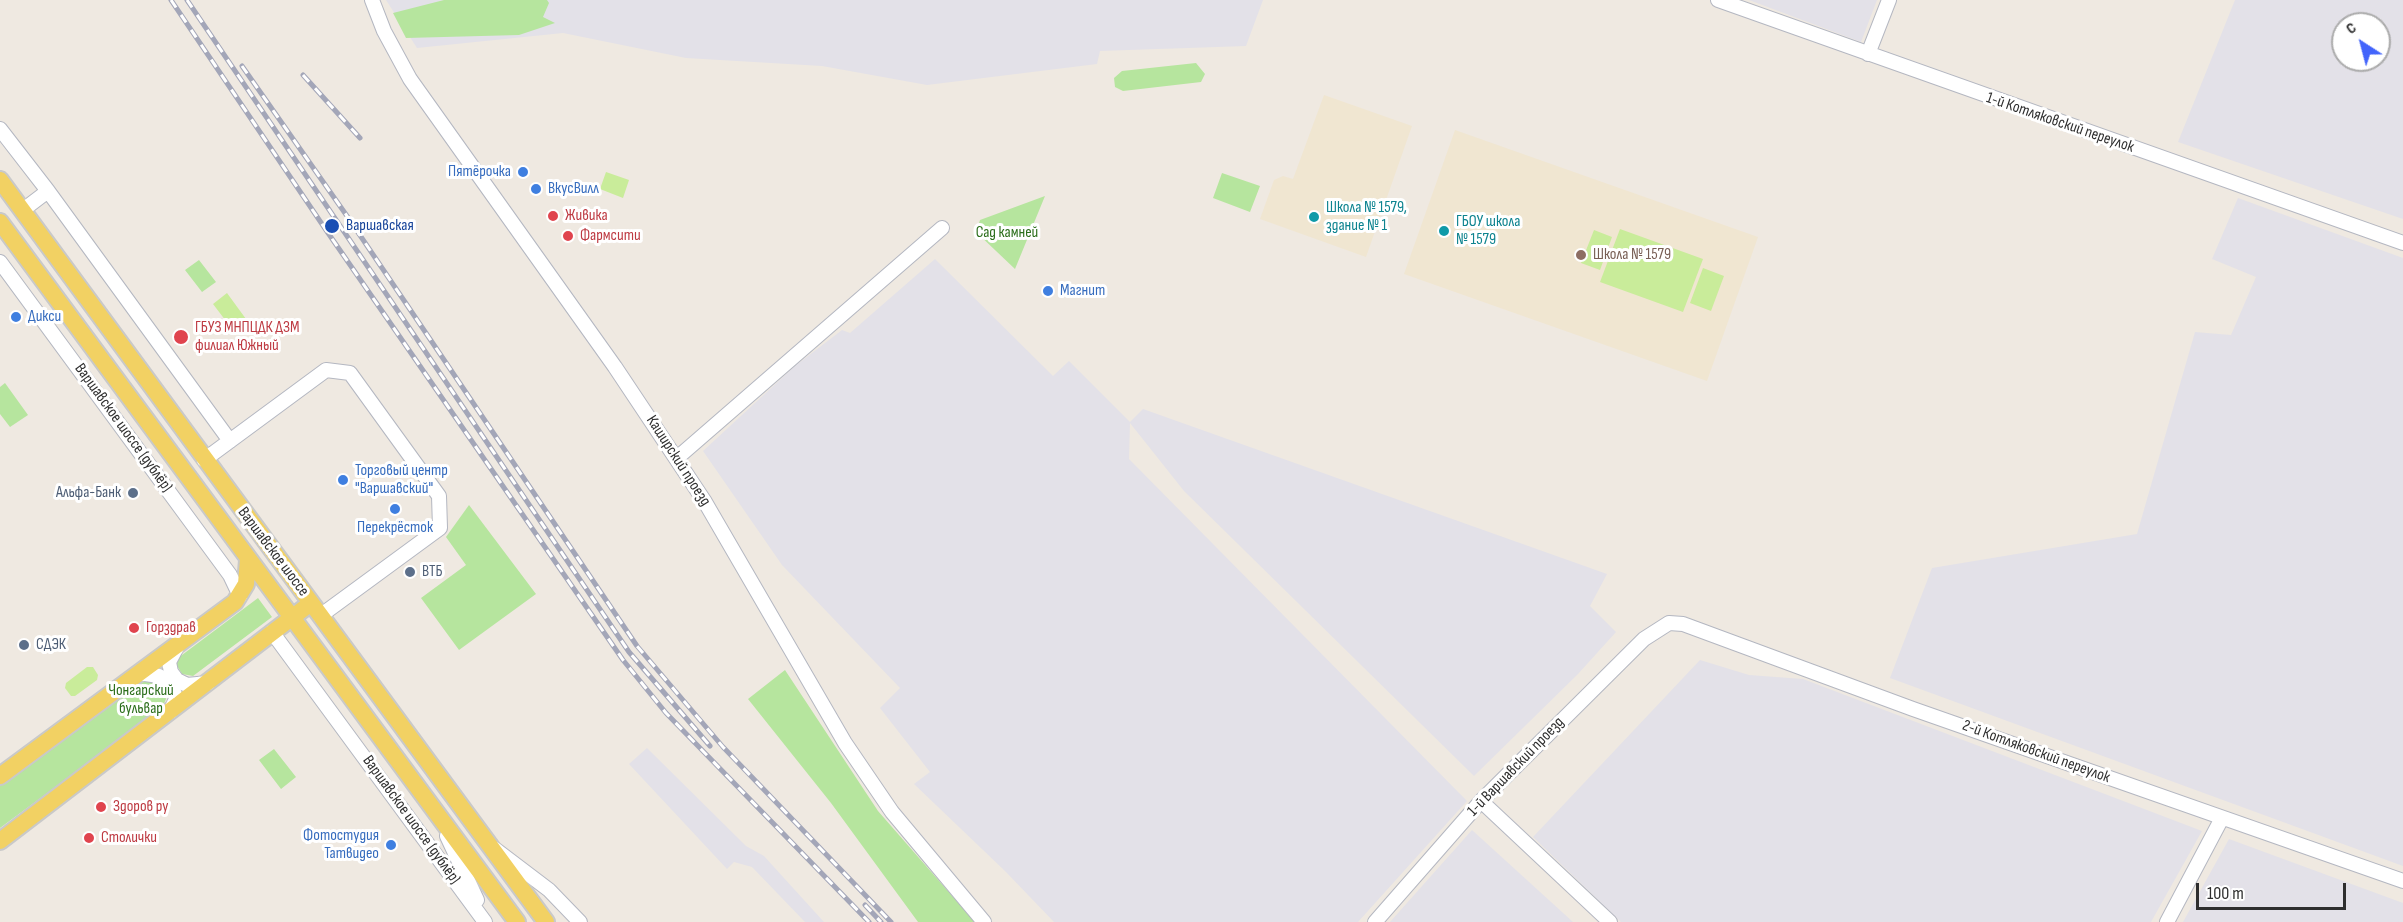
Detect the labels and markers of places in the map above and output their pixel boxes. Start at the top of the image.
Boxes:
place label: Пятёрочка [448,162,511,182]
marker: Пятёрочка [516,165,530,179]
place label: ВкусВилл [548,179,599,199]
marker: ВкусВилл [529,182,543,196]
place label: Школа № 1579, здание № 1 [1326,198,1407,236]
place label: Живика [565,206,608,226]
marker: Живика [546,209,560,223]
marker: Школа № 1579, здание № 1 [1307,210,1321,224]
place label: ГБОУ школа № 1579 [1456,212,1521,250]
place label: Варшавская [346,216,414,236]
marker: Варшавская [323,217,341,235]
marker: ГБОУ школа № 1579 [1437,224,1451,238]
place label: Фармсити [580,226,641,246]
marker: Фармсити [561,229,575,243]
place label: Школа № 1579 [1593,245,1671,265]
marker: Школа № 1579 [1574,248,1588,262]
place label: Магнит [1060,281,1105,301]
marker: Магнит [1041,284,1055,298]
place label: Дикси [28,307,61,327]
marker: Дикси [9,310,23,324]
place label: ГБУЗ МНПЦДК ДЗМ филиал Южный [195,318,300,356]
marker: ГБУЗ МНПЦДК ДЗМ филиал Южный [172,328,190,346]
place label: Торговый центр "Варшавский" [355,461,448,499]
marker: Торговый центр "Варшавский" [336,473,350,487]
place label: Альфа-Банк [56,483,121,503]
marker: Альфа-Банк [126,486,140,500]
marker: Перекрёсток [388,502,402,516]
place label: Перекрёсток [357,518,433,538]
place label: ВТБ [422,562,443,582]
marker: ВТБ [403,565,417,579]
place label: Горздрав [146,618,196,638]
marker: Горздрав [127,621,141,635]
place label: СДЭК [36,635,66,655]
marker: СДЭК [17,638,31,652]
place label: Здоров ру [113,797,168,817]
marker: Здоров ру [94,800,108,814]
place label: Фотостудия Татвидео [303,826,379,864]
place label: Столички [101,828,157,848]
marker: Столички [82,831,96,845]
marker: Фотостудия Татвидео [384,838,398,852]

